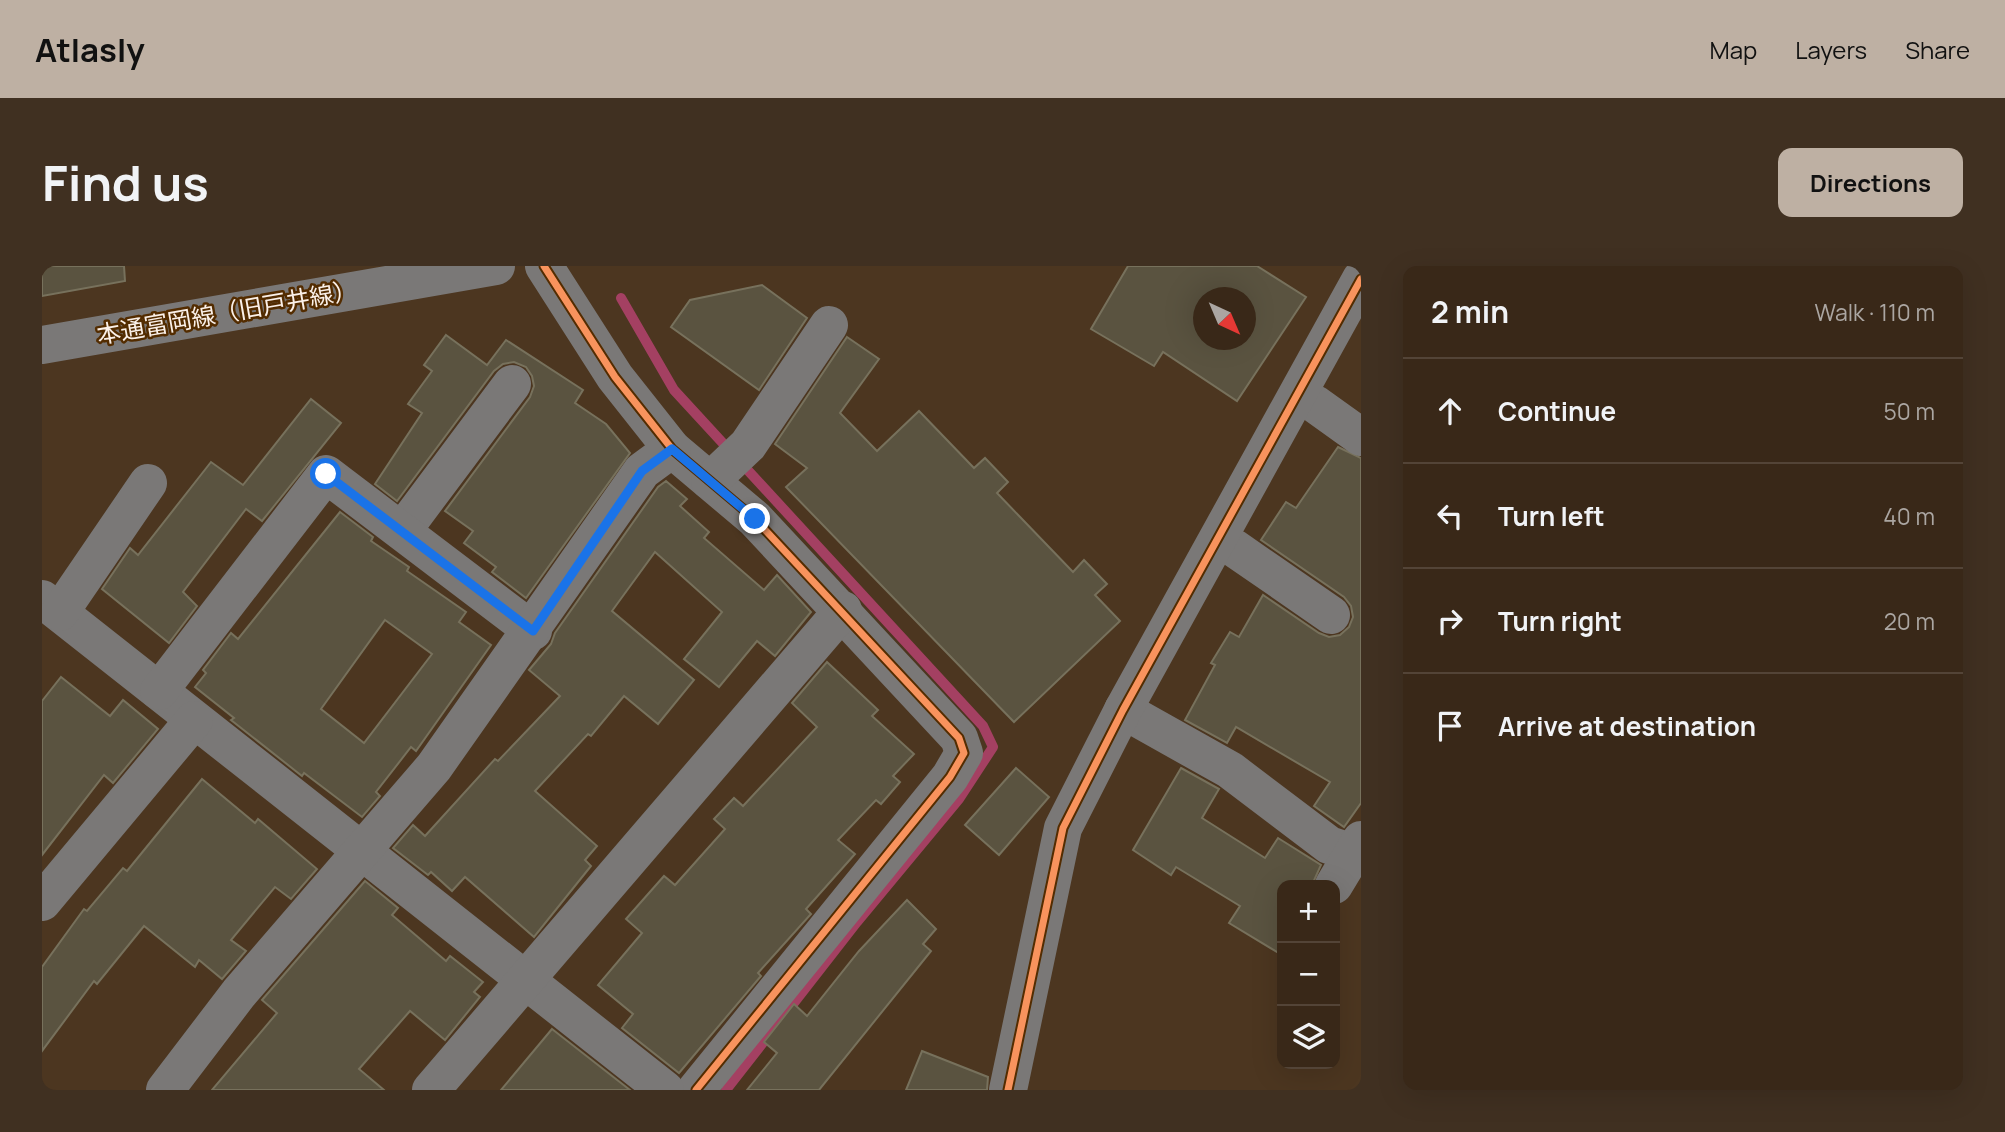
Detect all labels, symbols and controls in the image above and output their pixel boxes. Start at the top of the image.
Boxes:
text: Atlasly [35,27,145,72]
text: Map [1710,33,1757,66]
text: Layers [1795,33,1867,66]
text: Share [1905,33,1970,66]
button: Directions [1778,148,1963,217]
text: Find us [42,149,209,216]
street label: 本通富岡線（旧戸井線） [94,272,360,351]
north arrow [1193,287,1256,350]
text: 2 min [1431,291,1509,332]
text: Walk · 110 m [1814,296,1935,328]
icon: ahead [1431,392,1469,430]
text: Continue [1498,393,1616,429]
text: 50 m [1884,395,1935,427]
route start [310,458,341,489]
icon: left [1431,497,1469,535]
text: Turn left [1498,498,1605,534]
text: 40 m [1883,500,1935,532]
route end [739,503,770,534]
icon: right [1431,602,1469,640]
text: Turn right [1498,603,1622,639]
text: 20 m [1884,605,1935,637]
icon: arrive [1431,707,1469,745]
text: Arrive at destination [1498,708,1756,744]
map controls [1277,880,1340,1069]
button: + [1277,880,1340,943]
button: − [1277,943,1340,1006]
button: layers [1277,1006,1340,1069]

